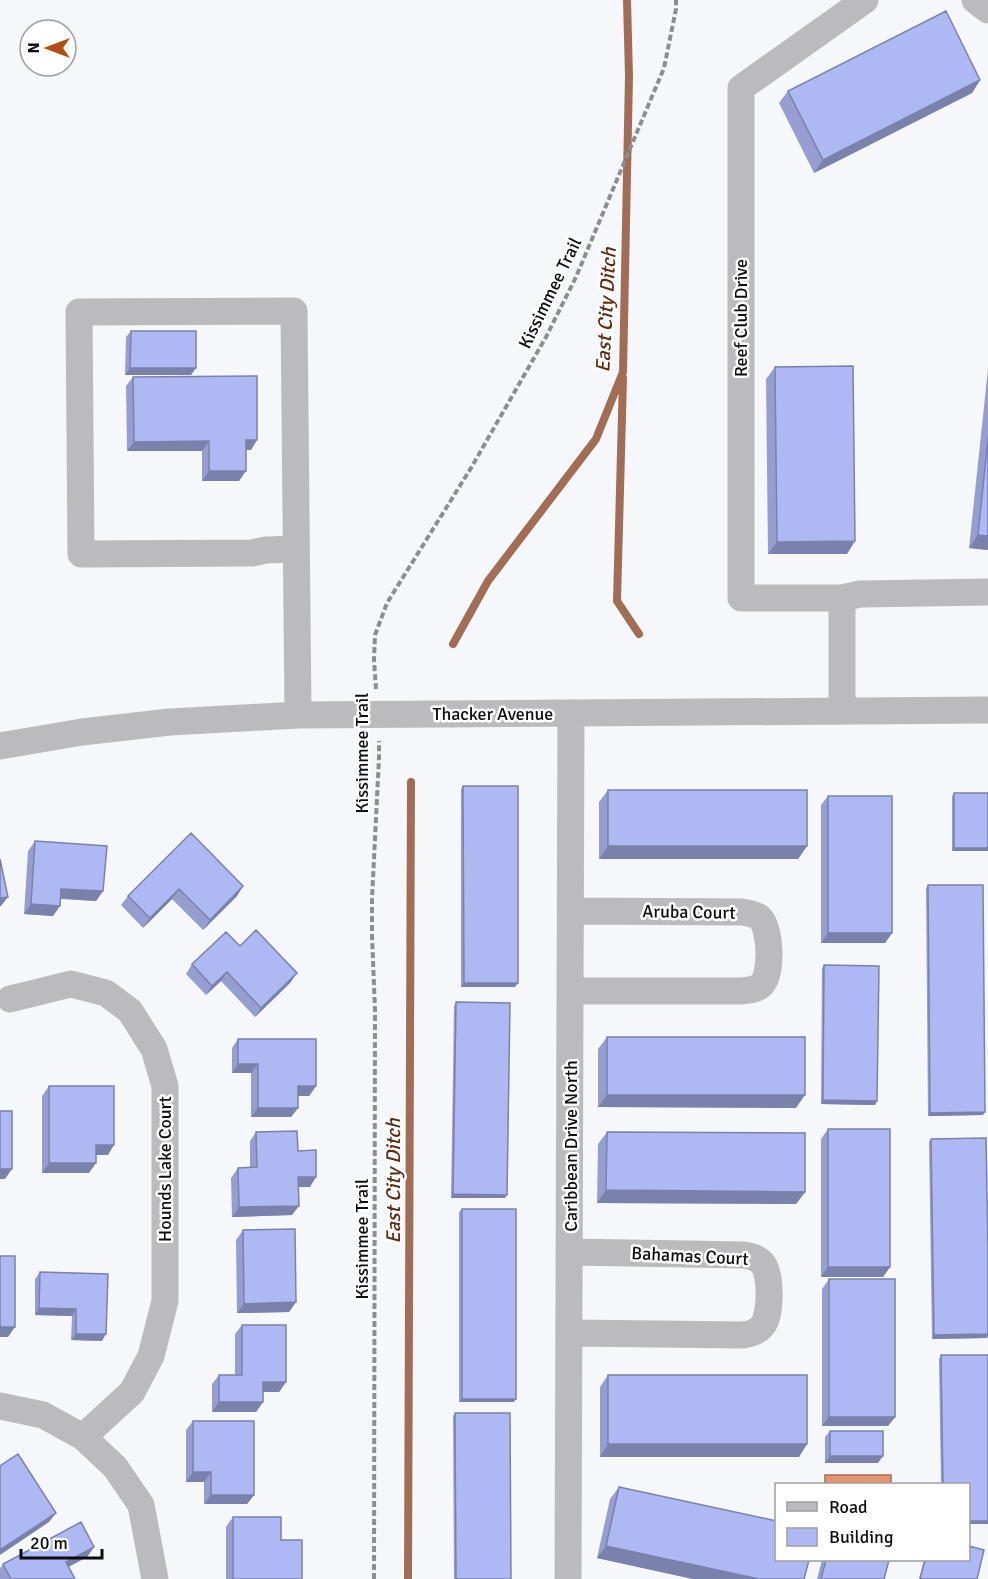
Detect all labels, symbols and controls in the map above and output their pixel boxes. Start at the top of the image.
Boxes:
north arrow [18,18,78,78]
text: N [24,42,44,54]
street label: Kissimmee Trail [514,234,586,352]
water label: East City Ditch [590,246,622,373]
street label: Reef Club Drive [730,259,752,377]
street label: Kissimmee Trail [351,693,373,813]
street label: Thacker Avenue [433,703,553,725]
street label: Aruba Court [642,900,736,924]
street label: Caribbean Drive North [560,1060,582,1232]
street label: Hounds Lake Court [154,1096,176,1242]
water label: East City Ditch [381,1117,406,1244]
street label: Kissimmee Trail [351,1179,373,1299]
street label: Bahamas Court [631,1242,749,1270]
legend [775,1483,970,1561]
text: Road [829,1496,868,1518]
scale bar [21,1522,102,1560]
text: Building [829,1526,893,1548]
text: 20 m [30,1532,68,1554]

